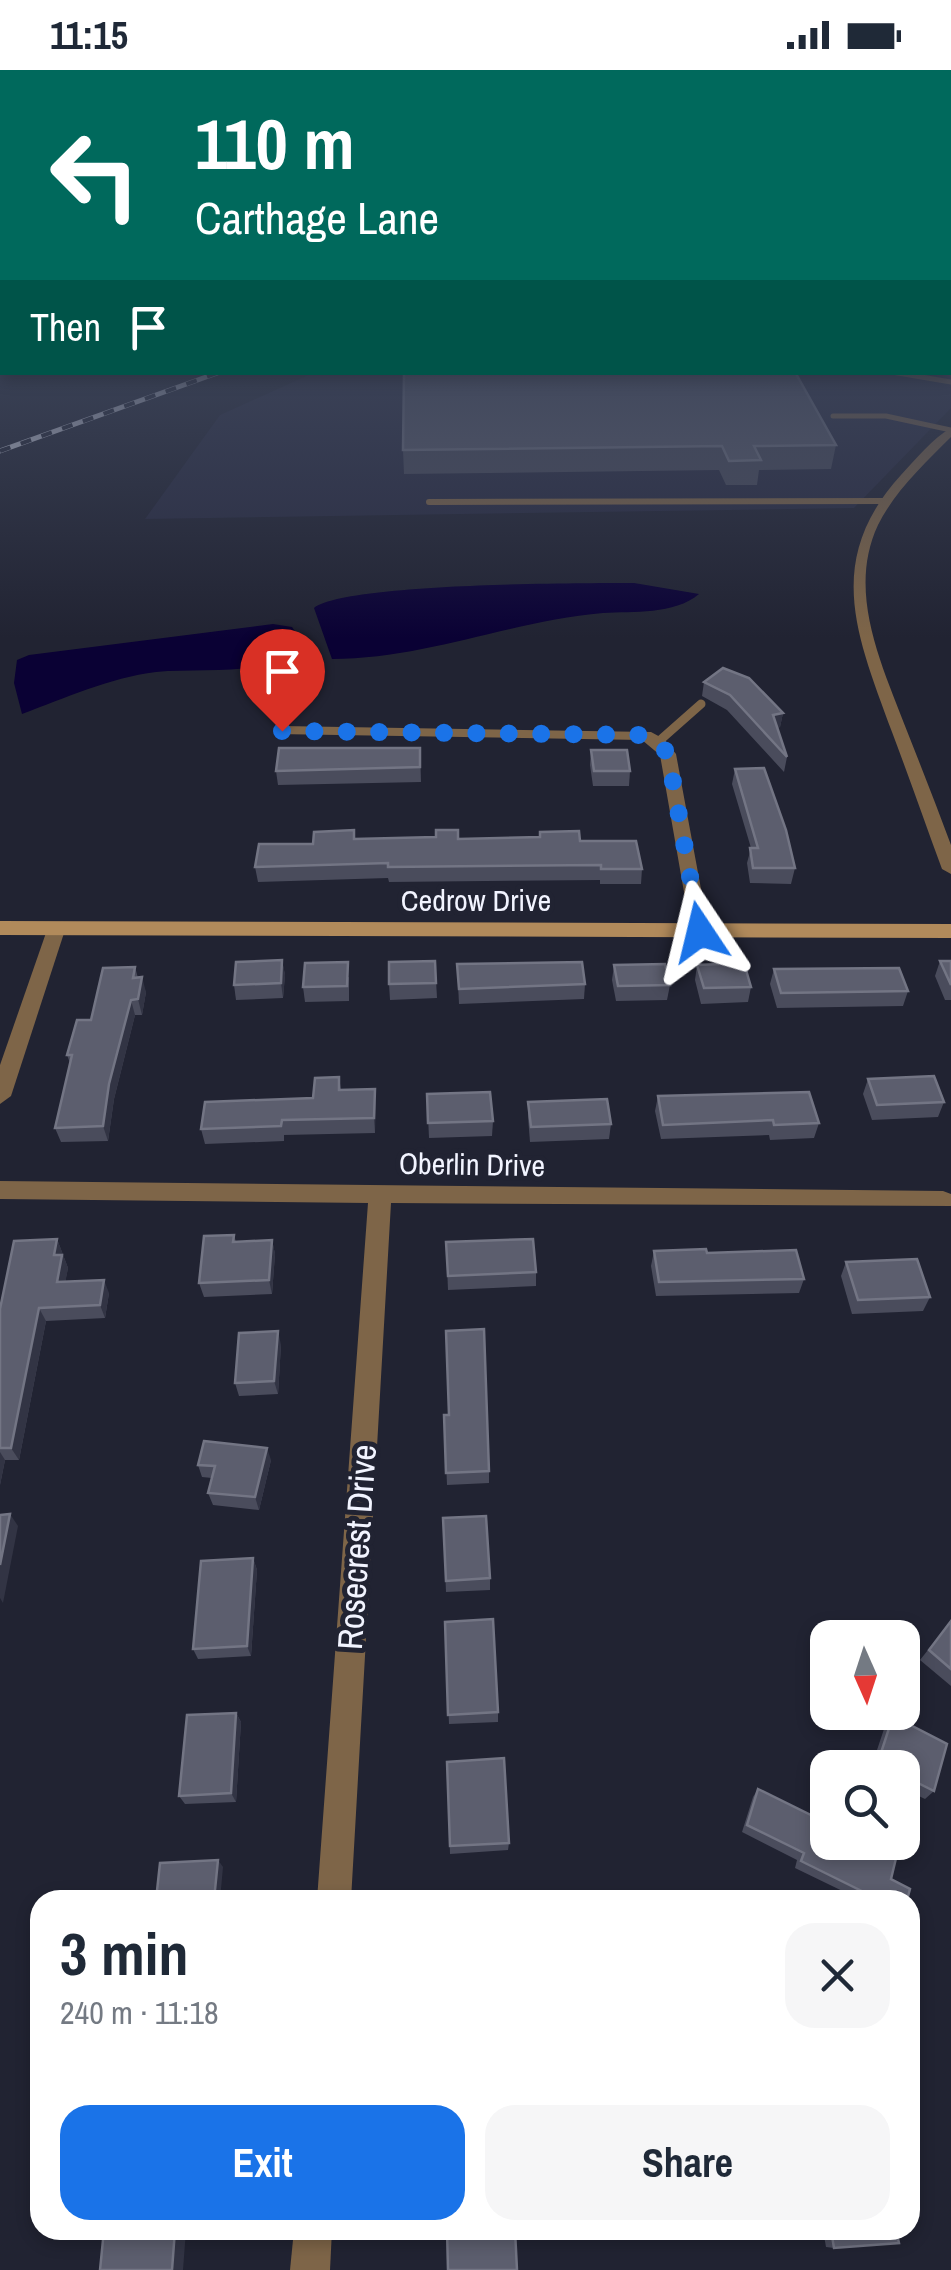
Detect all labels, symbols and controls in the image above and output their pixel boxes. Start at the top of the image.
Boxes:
text: 11:15 [50,10,128,61]
text: 110 m [195,97,355,191]
icon: left [30,110,160,240]
text: Carthage Lane [195,187,439,248]
icon: arrive [121,300,176,355]
text: Then [30,302,101,353]
pin [240,629,325,732]
icon: arrive [255,644,310,699]
street label: Cedrow Drive [401,880,551,920]
position arrow [648,880,752,984]
street label: Oberlin Drive [399,1143,545,1185]
street label: Rosecrest Drive [326,1443,387,1651]
north arrow [810,1620,920,1730]
map controls [810,1620,920,1860]
button: search [810,1750,920,1860]
text: 3 min [60,1913,189,1994]
button: close [785,1923,890,2028]
text: 240 m · 11:18 [60,1991,219,2034]
button: Exit [60,2105,465,2220]
button: Share [485,2105,890,2220]

